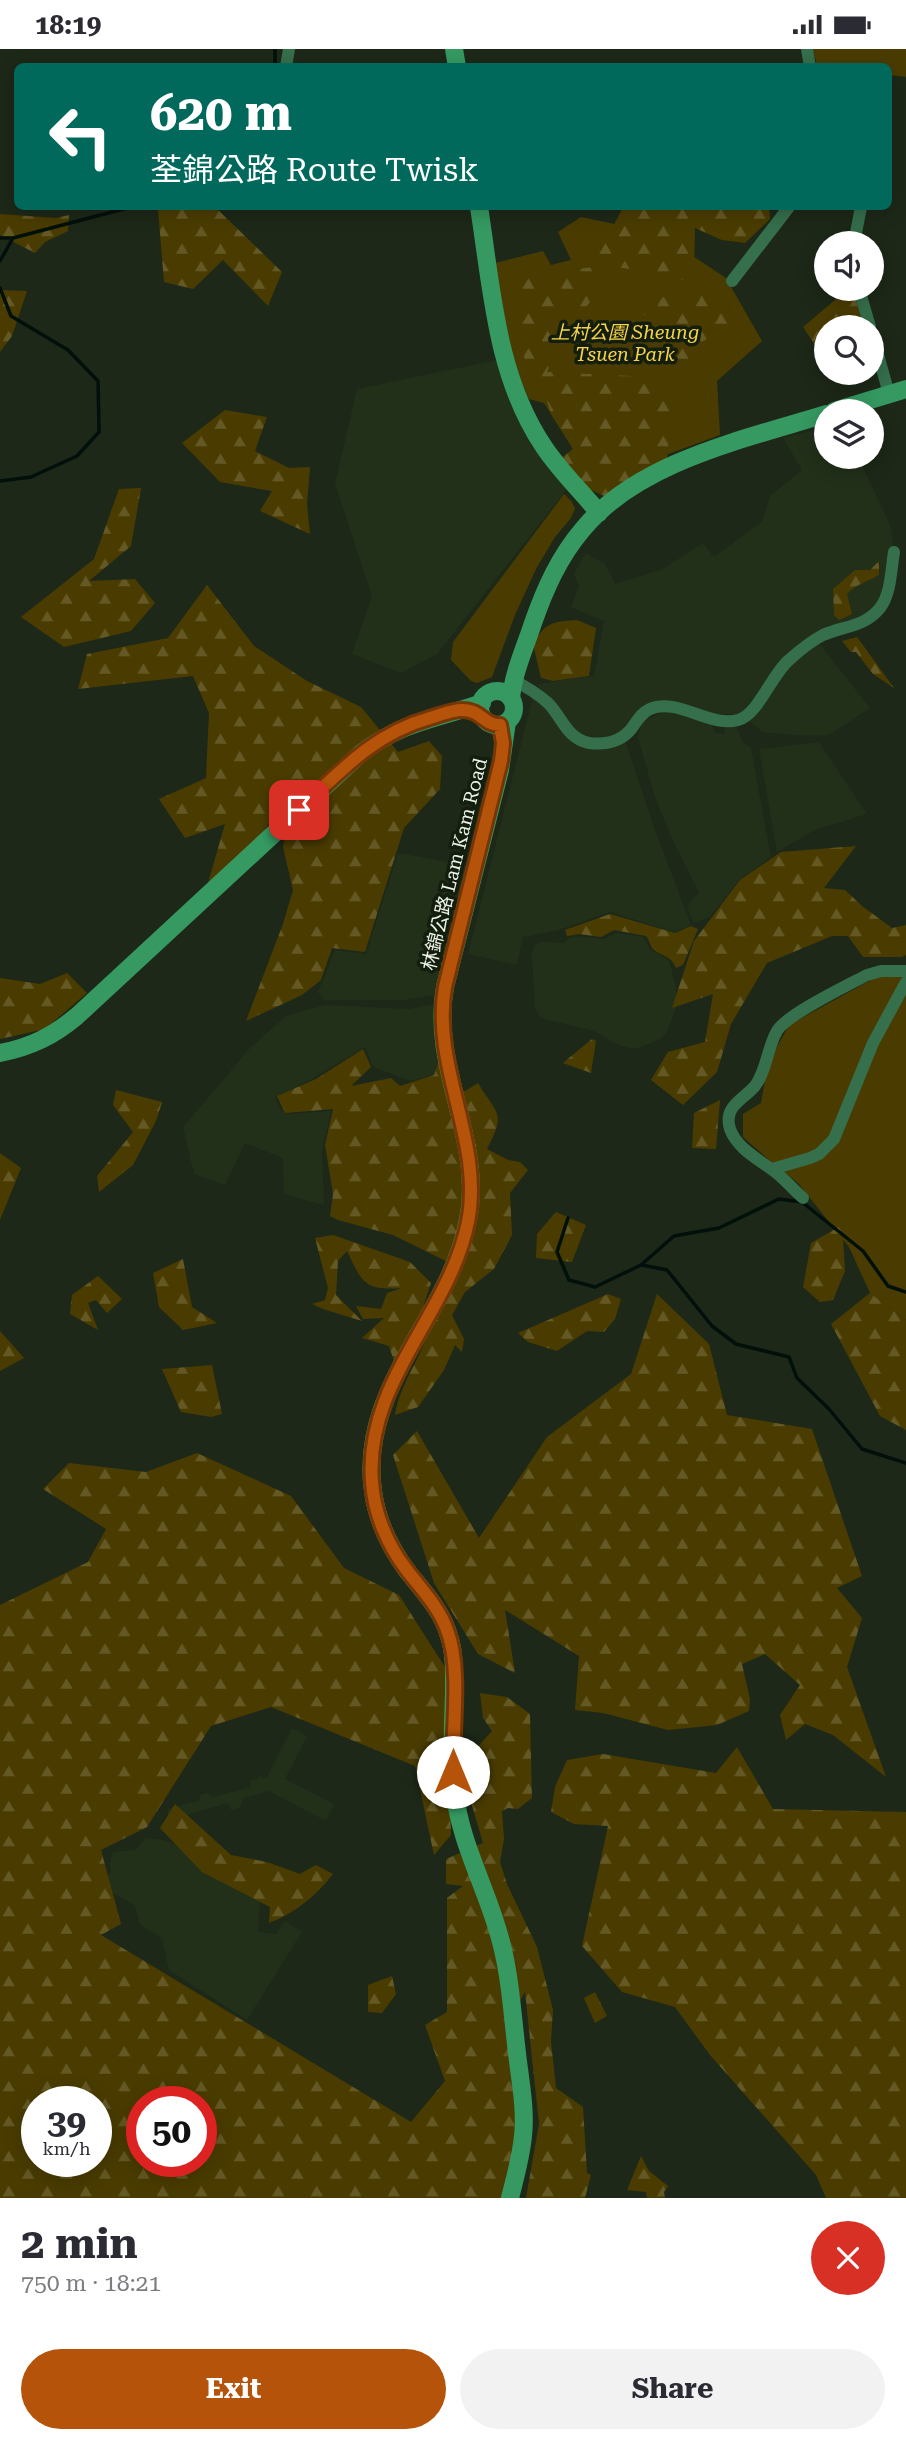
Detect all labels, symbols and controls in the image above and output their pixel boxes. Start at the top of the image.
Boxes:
text: 18:19 [35,10,101,40]
text: 620 m [150,85,292,142]
icon: left [35,91,126,182]
text: 荃錦公路 Route Twisk [150,151,478,189]
map controls [814,231,884,469]
button: sound [814,231,884,301]
button: search [814,315,884,385]
park label: 上村公園 Sheung Tsuen Park [551,321,699,366]
button: layers [814,399,884,469]
street label: 林錦公路 Lam Kam Road [417,756,492,973]
pin [269,780,329,840]
icon: arrive [280,791,318,829]
position arrow [416,1735,490,1809]
speed limit sign: 50 [126,2086,217,2177]
text: 39 [47,2102,86,2143]
text: km/h [42,2138,91,2159]
text: 2 min [21,2219,138,2268]
button: close [811,2221,885,2295]
text: 750 m · 18:21 [21,2270,161,2297]
button: Exit [21,2349,446,2429]
button: Share [460,2349,885,2429]

